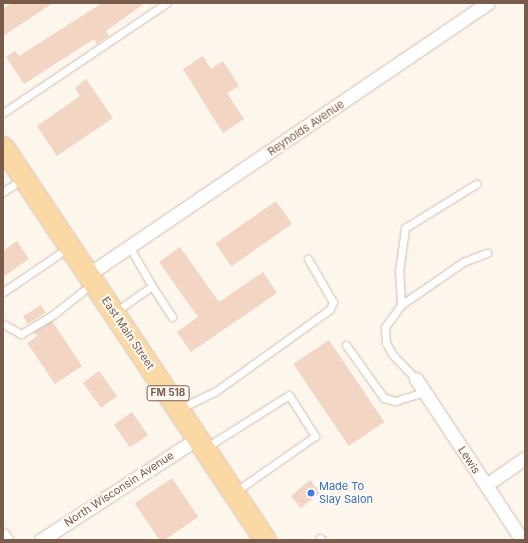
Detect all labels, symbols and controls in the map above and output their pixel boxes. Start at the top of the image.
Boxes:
street label: Reynolds Avenue [265,98,347,158]
street label: East Main Street [99,294,157,372]
road number: FM 518 [146,385,190,401]
street label: Lewis [455,444,483,476]
street label: North Wisconsin Avenue [62,449,176,529]
place label: Made To Slay Salon [319,480,373,506]
marker: Made To Slay Salon [306,488,316,498]

